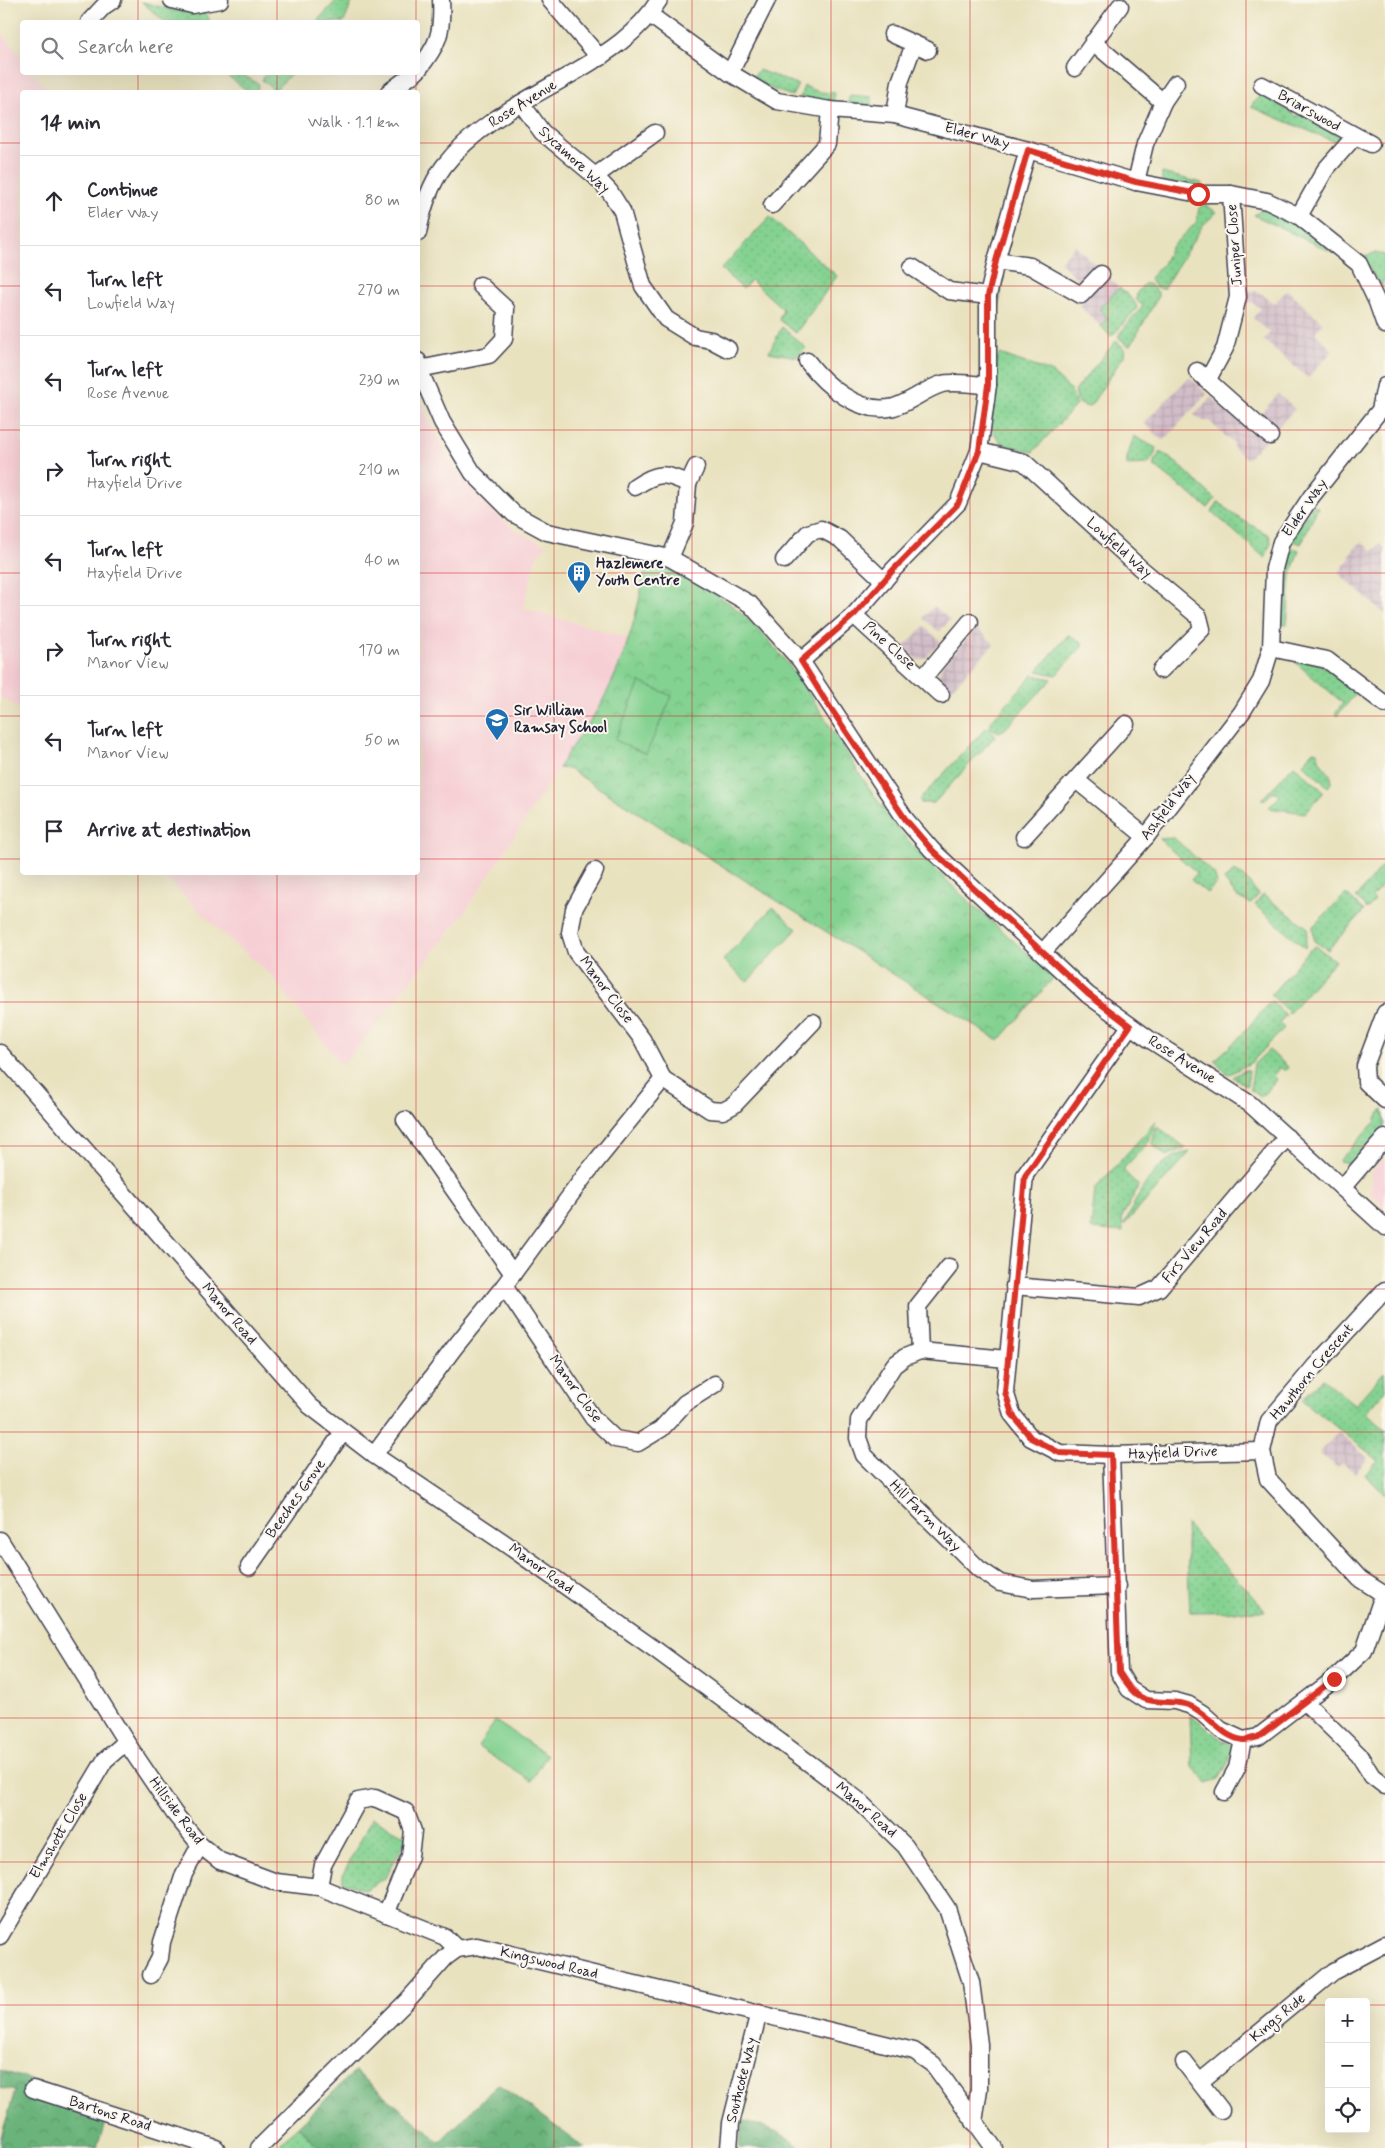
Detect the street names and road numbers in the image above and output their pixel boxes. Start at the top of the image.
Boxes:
street label: Rose Avenue [485,75,561,133]
street label: Briarswood [1274,85,1344,137]
street label: Elder Way [942,118,1012,154]
street label: Sycamore Way [534,122,614,198]
street label: Juniper Close [1222,203,1248,287]
street label: Elder Way [1278,475,1333,541]
street label: Lowfield Way [1082,513,1156,583]
street label: Pine Close [858,617,920,675]
street label: Ashfield Way [1136,769,1200,845]
street label: Manor Close [574,952,638,1028]
street label: Rose Avenue [1144,1031,1220,1089]
street label: Firs View Road [1158,1204,1232,1288]
street label: Manor Road [197,1279,261,1349]
street label: Hawthorn Crescent [1266,1319,1359,1424]
street label: Manor Close [544,1351,607,1427]
street label: Hayfield Drive [1128,1441,1218,1465]
street label: Beeches Grove [261,1455,331,1543]
street label: Hill Farm Way [885,1476,966,1557]
street label: Manor Road [504,1539,578,1599]
street label: Hillside Road [144,1773,208,1849]
street label: Manor Road [831,1778,901,1842]
street label: Elmshott Close [25,1789,93,1883]
street label: Kingswood Road [498,1942,600,1985]
street label: Kings Ride [1246,1989,1311,2048]
street label: Southcote Way [722,2035,762,2125]
street label: Bartons Road [66,2091,154,2137]

